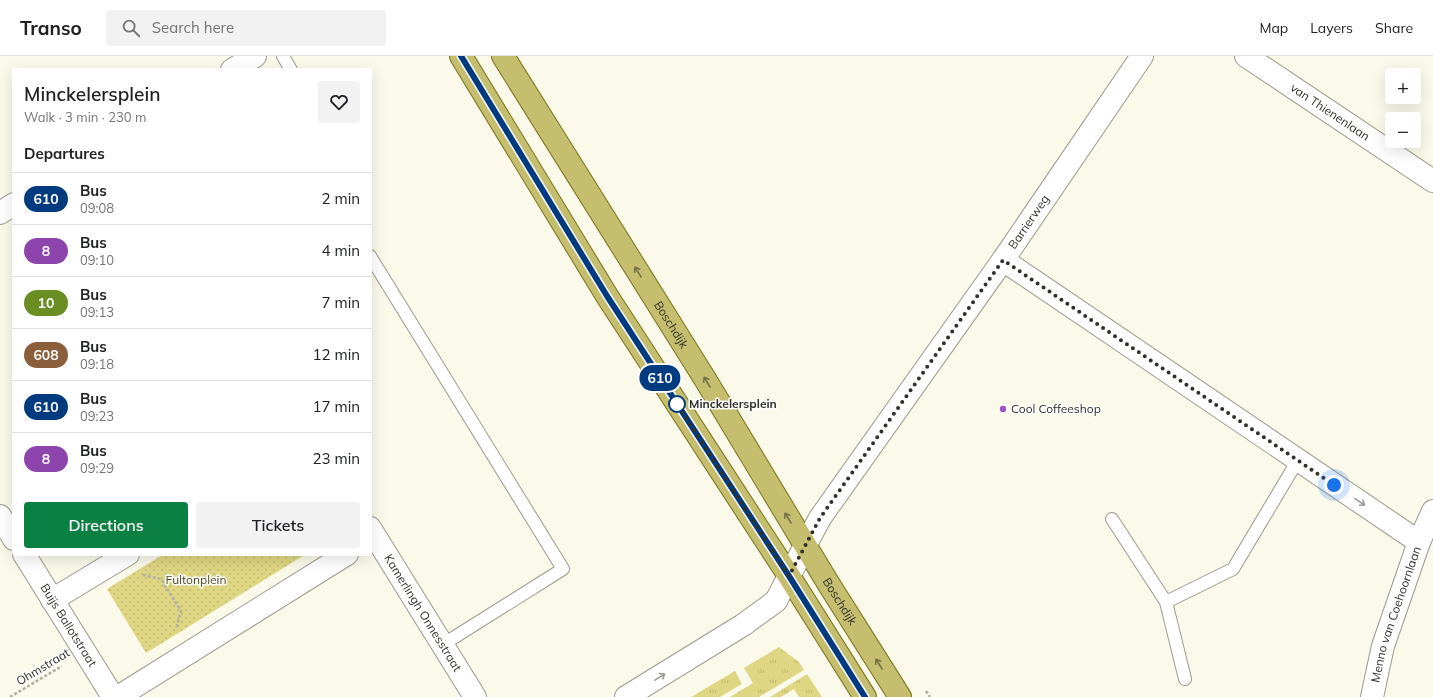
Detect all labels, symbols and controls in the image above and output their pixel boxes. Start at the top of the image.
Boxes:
search box [106,10,386,46]
text: Transo [20,16,82,40]
icon: search [120,17,142,39]
text: Search here [152,18,234,37]
text: Map [1259,19,1288,37]
text: Layers [1310,19,1353,37]
text: Share [1375,19,1413,37]
map controls [1385,68,1421,148]
button: + [1385,68,1421,104]
street label: van Thienenlaan [1288,80,1373,144]
button: heart [318,81,360,123]
text: Minckelersplein [24,82,160,106]
text: Walk · 3 min · 230 m [24,109,146,125]
button: − [1385,112,1421,148]
text: Departures [24,144,105,163]
text: Bus [80,181,107,200]
text: 2 min [322,189,360,208]
text: 610 [33,190,59,208]
street label: Barrierweg [1005,192,1052,252]
text: 09:08 [80,200,114,216]
text: Bus [80,233,107,252]
text: 4 min [322,241,360,260]
text: 8 [42,242,50,260]
text: 09:10 [80,252,114,268]
one-way arrow [634,267,642,278]
text: Bus [80,285,107,304]
text: 7 min [322,293,360,312]
text: 10 [38,294,54,312]
street label: Boschdijk [651,298,692,352]
text: 09:13 [80,304,114,320]
text: Bus [80,337,107,356]
text: 12 min [313,345,360,364]
text: 608 [33,346,59,364]
text: 09:18 [80,356,114,372]
line badge: 610 [637,365,683,391]
text: 610 [647,369,673,387]
one-way arrow [703,377,711,388]
text: Bus [80,389,107,408]
marker: Minckelersplein [668,395,686,413]
place label: Minckelersplein [689,396,777,411]
text: 17 min [313,397,360,416]
text: 610 [33,398,59,416]
place label: Cool Coffeeshop [1011,401,1101,416]
marker: Cool Coffeeshop [998,404,1008,414]
text: 09:23 [80,408,114,424]
text: Bus [80,441,107,460]
text: 23 min [313,449,360,468]
text: 8 [42,450,50,468]
text: 09:29 [80,460,114,476]
your location [1324,475,1344,495]
one-way arrow [1354,498,1365,506]
button: Directions [24,502,188,548]
button: Tickets [196,502,360,548]
one-way arrow [784,512,792,524]
street label: Menno van Coehoornlaan [1367,544,1424,684]
street label: Kamerlingh Onnesstraat [381,551,465,674]
park label: Fultonplein [166,572,226,587]
street label: Boschdijk [820,575,861,628]
street label: Buijs Ballotstraat [37,581,100,669]
street label: Ohmstraat [13,645,72,688]
one-way arrow [875,659,883,670]
one-way arrow [654,672,666,680]

